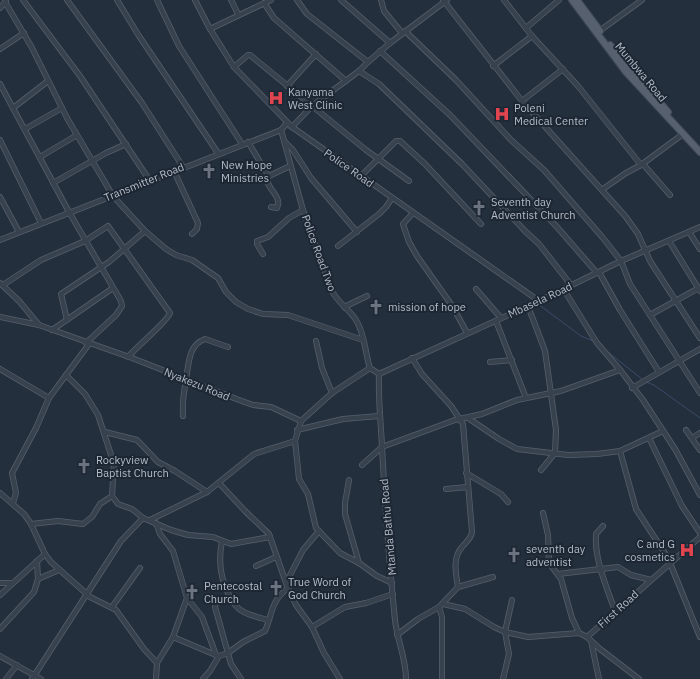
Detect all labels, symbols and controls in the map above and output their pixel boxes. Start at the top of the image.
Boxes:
street label: Mumbwa Road [612,39,670,105]
place label: Kanyama West Clinic [288,85,343,112]
hospital icon: Kanyama West Clinic [267,89,285,107]
place label: Poleni Medical Center [514,101,588,128]
hospital icon: Poleni Medical Center [493,105,511,123]
street label: Police Road [321,146,377,190]
place label: New Hope Ministries [221,158,272,185]
street label: Transmitter Road [102,160,186,204]
church icon: New Hope Ministries [200,162,218,180]
place label: Seventh day Adventist Church [491,195,575,222]
church icon: Seventh day Adventist Church [470,199,488,217]
street label: Police Road Two [299,213,339,293]
street label: Mbasela Road [506,279,574,321]
church icon: mission of hope [367,298,385,316]
place label: mission of hope [388,300,466,314]
street label: Nyakezu Road [162,364,232,404]
place label: Rockyview Baptist Church [96,453,169,480]
church icon: Rockyview Baptist Church [75,457,93,475]
street label: Mtanda Bathu Road [377,478,399,576]
place label: C and G cosmetics [625,537,675,564]
hospital icon: C and G cosmetics [678,541,696,559]
place label: seventh day adventist [526,542,586,569]
church icon: seventh day adventist [505,546,523,564]
place label: True Word of God Church [288,575,352,602]
place label: Pentecostal Church [204,579,262,606]
church icon: True Word of God Church [267,579,285,597]
church icon: Pentecostal Church [183,583,201,601]
street label: First Road [595,587,641,631]

